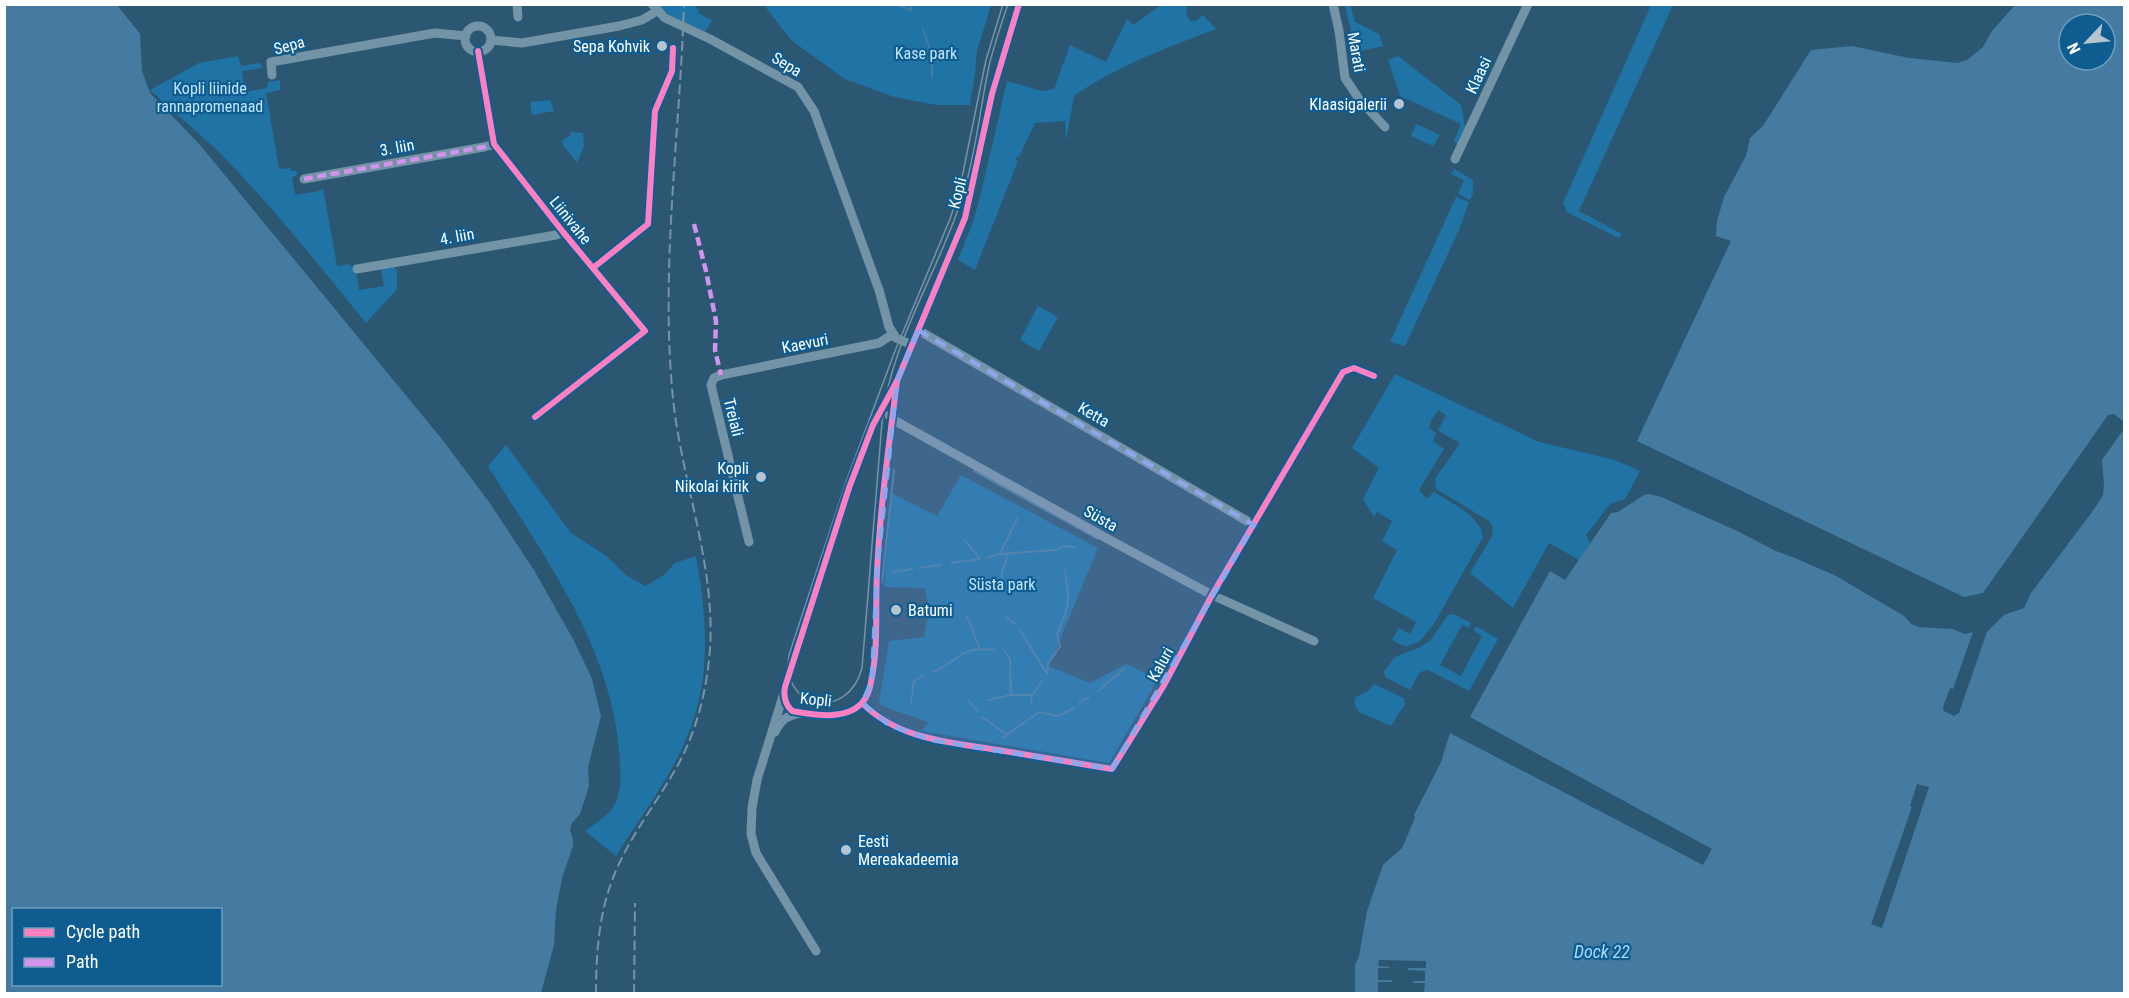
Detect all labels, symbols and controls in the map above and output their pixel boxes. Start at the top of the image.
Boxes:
north arrow [2057,12,2117,72]
street label: Marati [1344,31,1369,74]
street label: Sepa [272,32,307,59]
place label: Sepa Kohvik [573,37,651,56]
marker: Sepa Kohvik [655,39,669,53]
text: N [2063,40,2085,57]
park label: Kase park [895,44,958,63]
street label: Sepa [768,48,805,81]
street label: Klaasi [1462,54,1495,97]
park label: Kopli liinide rannapromenaad [157,79,263,116]
place label: Klaasigalerii [1309,95,1387,114]
marker: Klaasigalerii [1392,97,1406,111]
street label: 3. liin [378,135,416,160]
street label: Kopli [944,175,971,211]
street label: Liinivahe [546,193,596,248]
street label: 4. liin [438,224,476,249]
street label: Kaevuri [780,330,830,357]
street label: Treiali [720,396,747,438]
street label: Ketta [1075,398,1113,431]
place label: Kopli Nikolai kirik [675,459,750,496]
marker: Kopli Nikolai kirik [754,470,768,484]
street label: Süsta [1081,501,1121,535]
park label: Süsta park [968,575,1036,594]
place label: Batumi [908,601,953,620]
marker: Batumi [889,603,903,617]
street label: Kaluri [1143,644,1178,685]
street label: Kopli [799,688,833,711]
place label: Eesti Mereakadeemia [858,832,959,869]
marker: Eesti Mereakadeemia [839,843,853,857]
legend [12,908,222,986]
text: Cycle path [66,921,140,942]
water label: Dock 22 [1574,941,1630,962]
text: Path [66,951,99,972]

